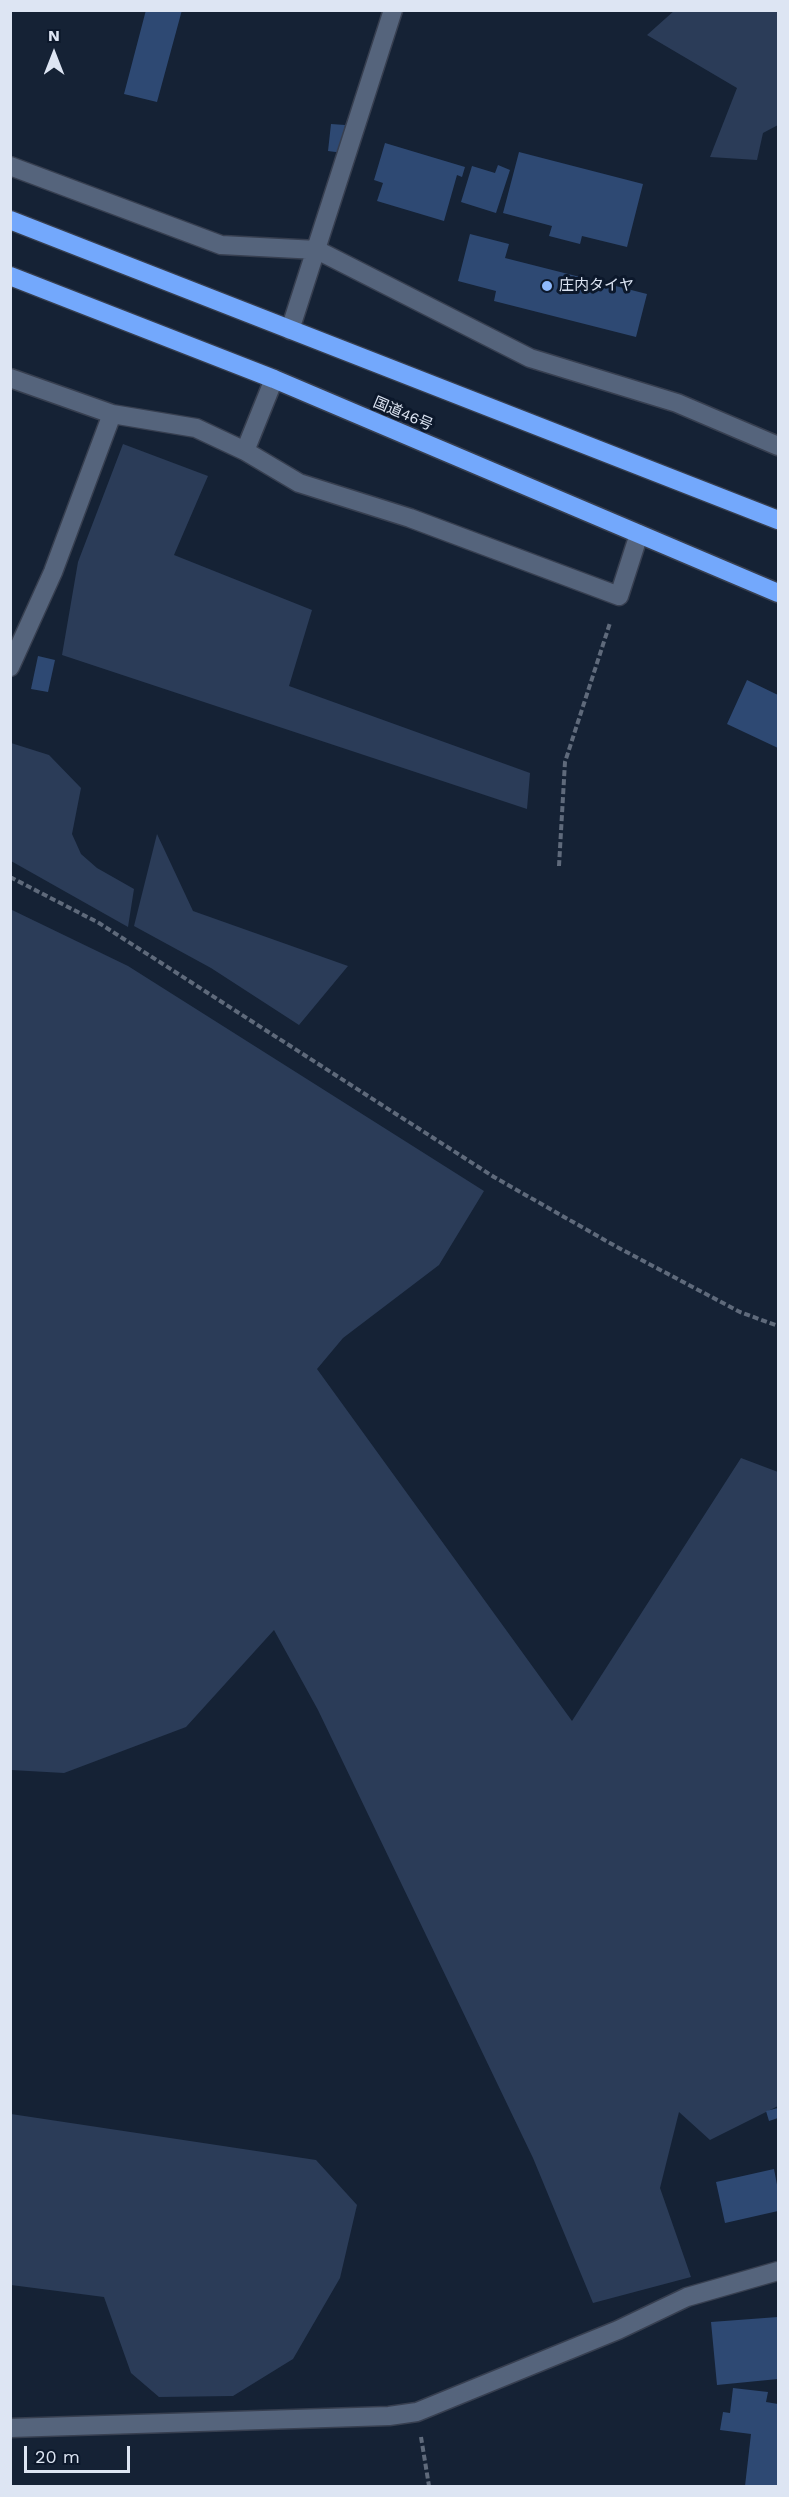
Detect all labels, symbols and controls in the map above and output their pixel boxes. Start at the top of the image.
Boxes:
north arrow [24,24,84,84]
text: N [48,26,60,45]
place label: 庄内タイヤ [559,277,634,295]
marker: 庄内タイヤ [540,279,554,293]
street label: 国道46号 [370,393,436,435]
scale bar [27,2434,134,2472]
text: 20 m [35,2446,80,2467]

